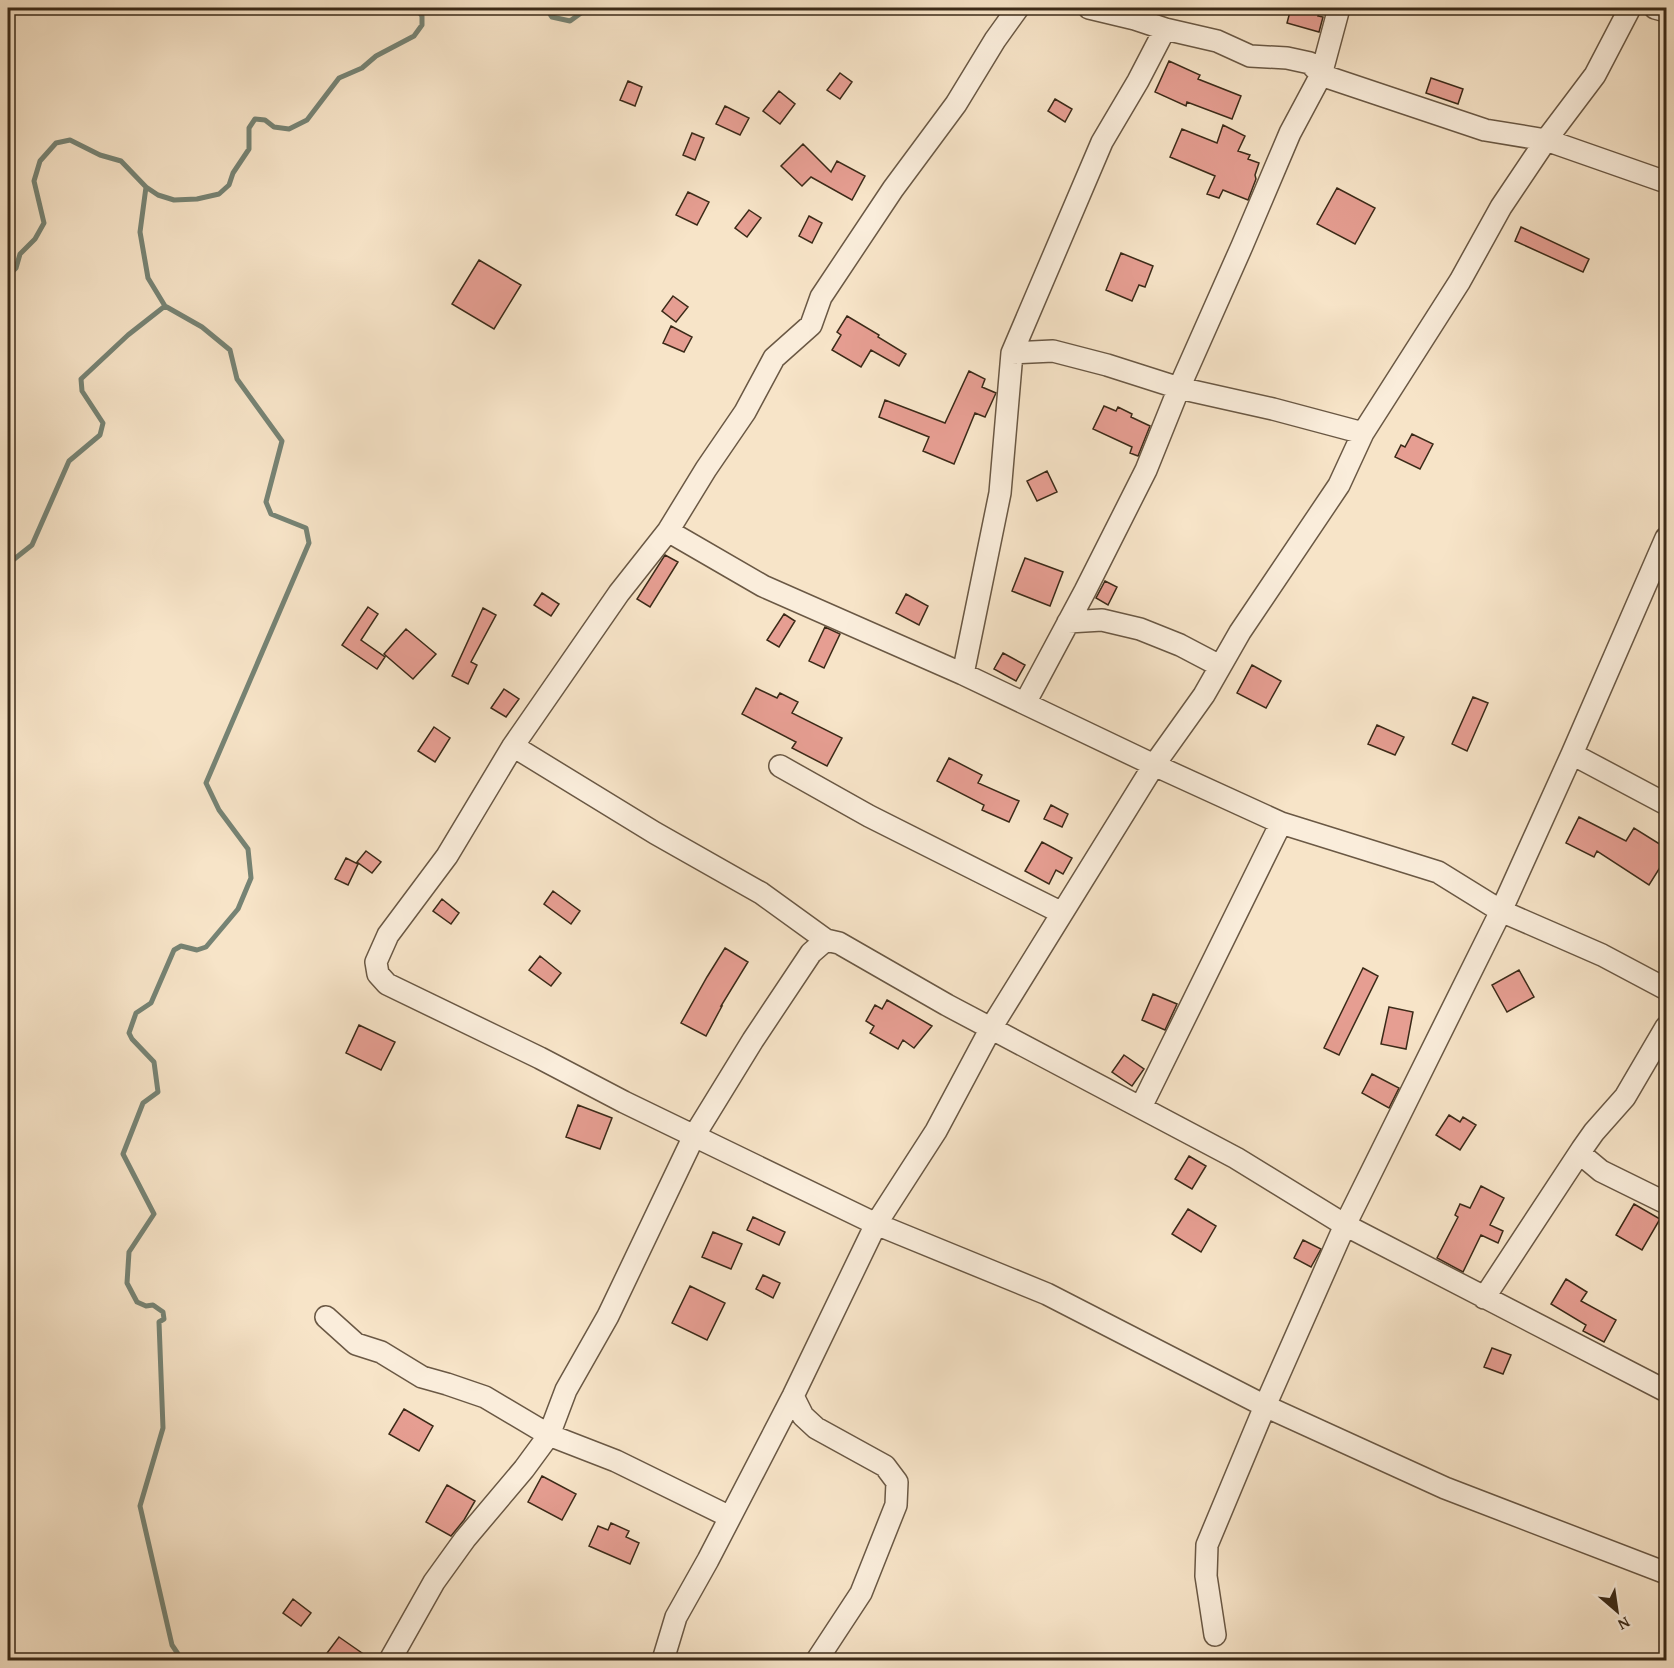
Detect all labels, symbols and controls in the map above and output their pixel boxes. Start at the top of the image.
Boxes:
north arrow [1587,1581,1647,1641]
text: N [1614,1611,1635,1637]

